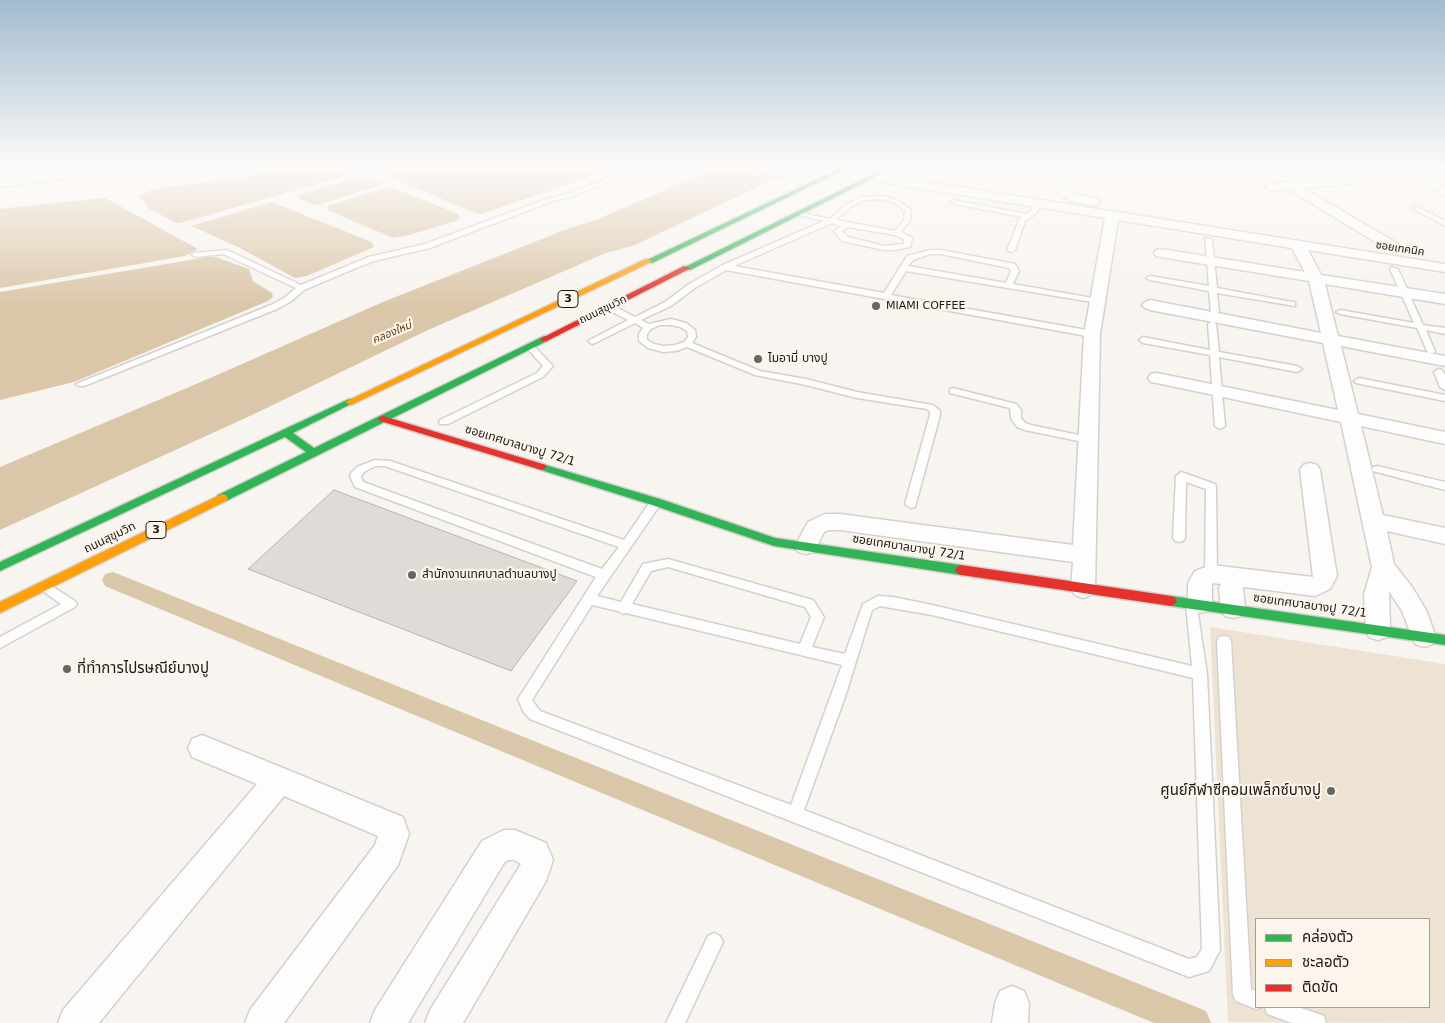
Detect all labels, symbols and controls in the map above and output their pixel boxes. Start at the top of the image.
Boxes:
street label: ซอยเทคนิค [1375,239,1425,259]
road number: 3 [558,290,578,308]
street label: ถนนสุขุมวิท [577,293,629,327]
place label: MIAMI COFFEE [886,299,965,313]
marker: MIAMI COFFEE [870,300,882,312]
water label: คลองใหม่ [370,319,414,347]
place label: ไมอามี่ บางปู [768,352,828,366]
marker: ไมอามี่ บางปู [752,353,764,365]
street label: ซอยเทศบาลบางปู 72/1 [463,422,577,470]
street label: ถนนสุขุมวิท [82,519,138,557]
road number: 3 [146,522,166,538]
street label: ซอยเทศบาลบางปู 72/1 [851,532,967,564]
place label: สำนักงานเทศบาลตำบลบางปู [422,568,557,582]
marker: สำนักงานเทศบาลตำบลบางปู [406,569,418,581]
street label: ซอยเทศบาลบางปู 72/1 [1252,591,1368,621]
place label: ที่ทำการไปรษณีย์บางปู [77,660,209,678]
marker: ที่ทำการไปรษณีย์บางปู [61,663,73,675]
place label: ศูนย์กีฬาซีคอมเพล็กซ์บางปู [1160,782,1321,800]
marker: ศูนย์กีฬาซีคอมเพล็กซ์บางปู [1325,785,1337,797]
legend [1255,918,1430,1008]
text: คล่องตัว [1302,928,1353,946]
text: ชะลอตัว [1302,953,1349,971]
text: ติดขัด [1302,978,1338,996]

